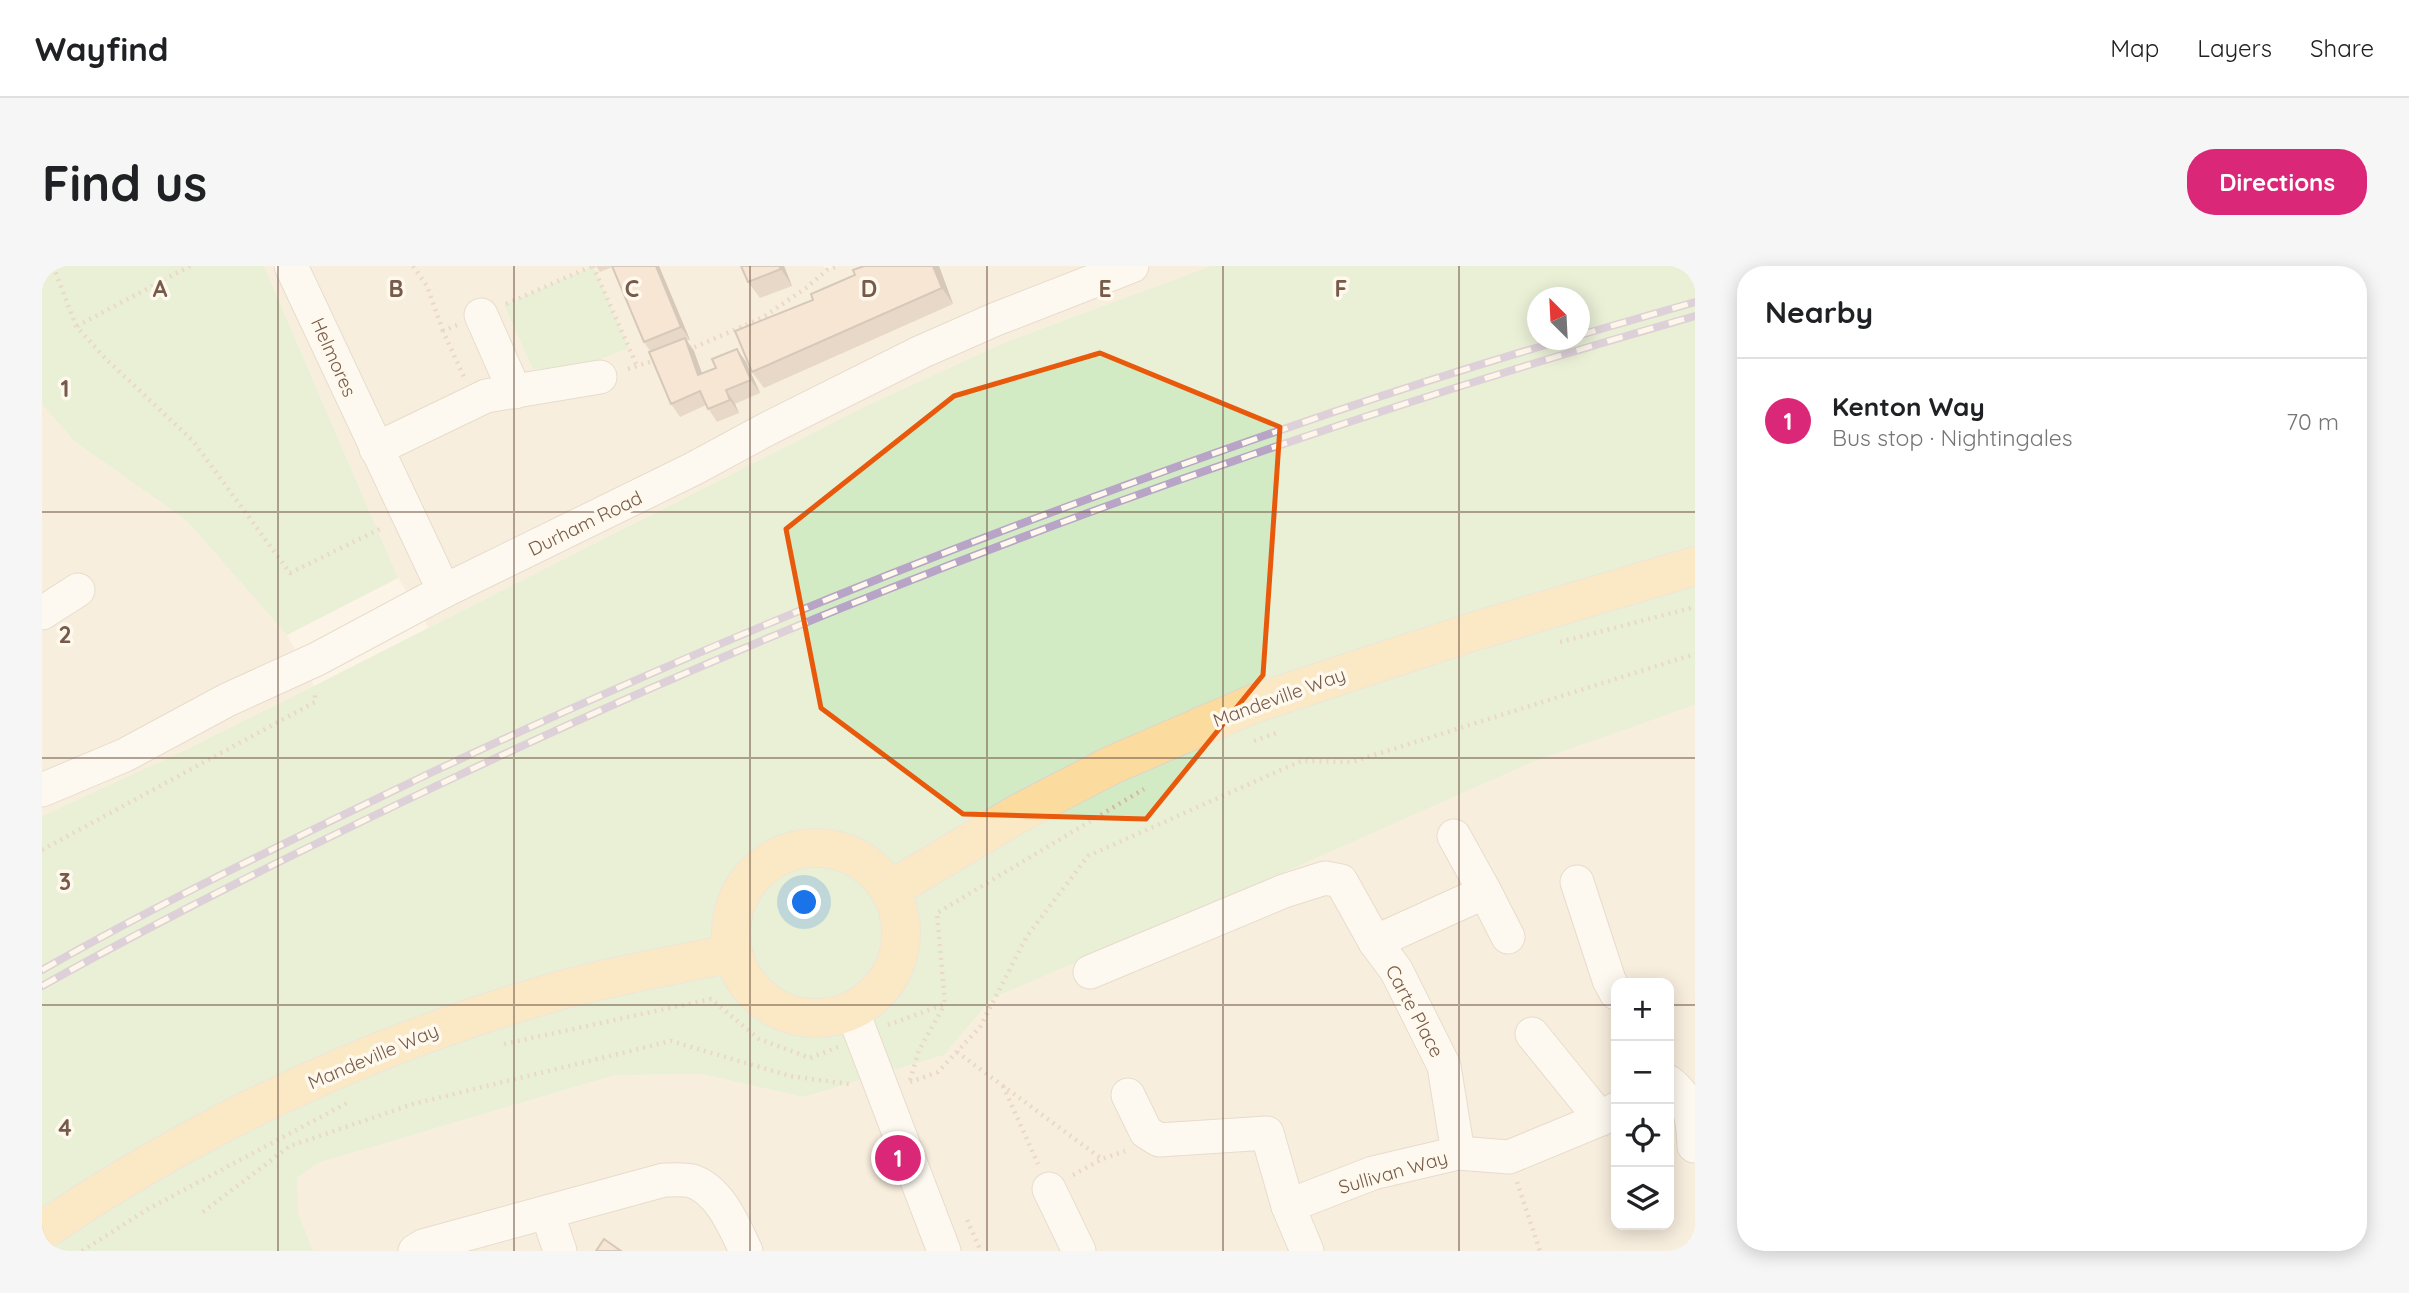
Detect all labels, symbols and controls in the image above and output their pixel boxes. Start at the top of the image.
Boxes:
text: Wayfind [35,28,169,69]
text: Map [2110,33,2159,63]
text: Layers [2197,33,2272,63]
text: Share [2310,33,2374,63]
button: Directions [2187,149,2367,215]
text: Find us [42,152,207,213]
text: A [153,274,168,303]
text: B [388,274,404,303]
text: C [625,274,639,303]
text: D [861,274,877,303]
text: E [1098,274,1112,303]
text: F [1335,274,1347,303]
north arrow [1527,287,1590,350]
text: Nearby [1765,293,1873,331]
street label: Helmores [306,314,362,400]
text: 1 [61,374,69,403]
text: Kenton Way [1832,390,1985,423]
text: 1 [1784,407,1792,436]
text: 70 m [2286,407,2339,436]
text: Bus stop · Nightingales [1832,423,2073,452]
street label: Durham Road [524,485,646,561]
text: 2 [58,620,72,649]
street label: Mandeville Way [1209,662,1349,732]
text: 3 [59,867,71,896]
your location [787,885,821,919]
street label: Carte Place [1381,961,1449,1061]
map controls [1611,978,1674,1230]
button: + [1611,978,1674,1041]
street label: Mandeville Way [304,1018,442,1094]
button: − [1611,1041,1674,1104]
button: locate [1611,1104,1674,1167]
text: 4 [58,1113,72,1142]
pin: 1 [875,1132,921,1184]
street label: Sullivan Way [1336,1145,1450,1199]
button: layers [1611,1167,1674,1230]

